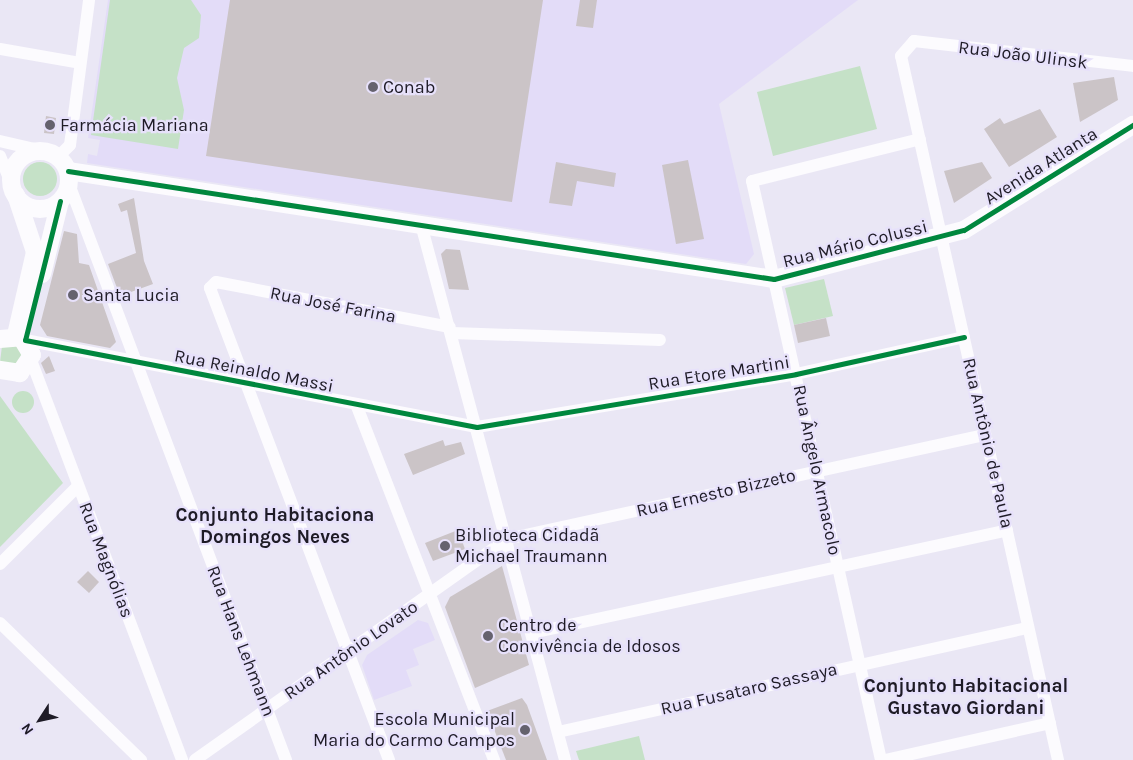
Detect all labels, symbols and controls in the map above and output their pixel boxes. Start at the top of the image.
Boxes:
street label: Rua João Ulinsk [957,36,1089,74]
place label: Conab [383,76,435,98]
marker: Conab [367,81,379,93]
place label: Farmácia Mariana [60,114,209,136]
marker: Farmácia Mariana [44,119,56,131]
street label: Avenida Atlanta [981,123,1101,209]
street label: Rua Mário Colussi [780,216,930,272]
street label: Rua José Farina [268,282,398,328]
place label: Santa Lucia [83,284,179,306]
marker: Santa Lucia [67,289,79,301]
street label: Rua Reinaldo Massi [173,345,335,397]
street label: Rua Etore Martini [647,351,791,395]
street label: Rua Antônio de Paula [958,356,1018,530]
street label: Rua Ângelo Armacolo [788,383,846,557]
street label: Rua Ernesto Bizzeto [634,464,798,522]
street label: Rua Magnólias [74,499,138,621]
district label: Conjunto Habitaciona Domingos Neves [176,505,374,549]
place label: Biblioteca Cidadã Michael Traumann [455,525,608,568]
marker: Biblioteca Cidadã Michael Traumann [439,540,451,552]
street label: Rua Hans Lehmann [202,563,280,719]
street label: Rua Antônio Lovato [280,596,422,704]
place label: Centro de Convivência de Idosos [498,615,681,658]
marker: Centro de Convivência de Idosos [482,630,494,642]
street label: Rua Fusataro Sassaya [659,658,839,720]
district label: Conjunto Habitacional Gustavo Giordani [864,676,1068,720]
north arrow [15,695,65,745]
place label: Escola Municipal Maria do Carmo Campos [313,709,515,752]
text: N [17,720,37,738]
marker: Escola Municipal Maria do Carmo Campos [519,724,531,736]

